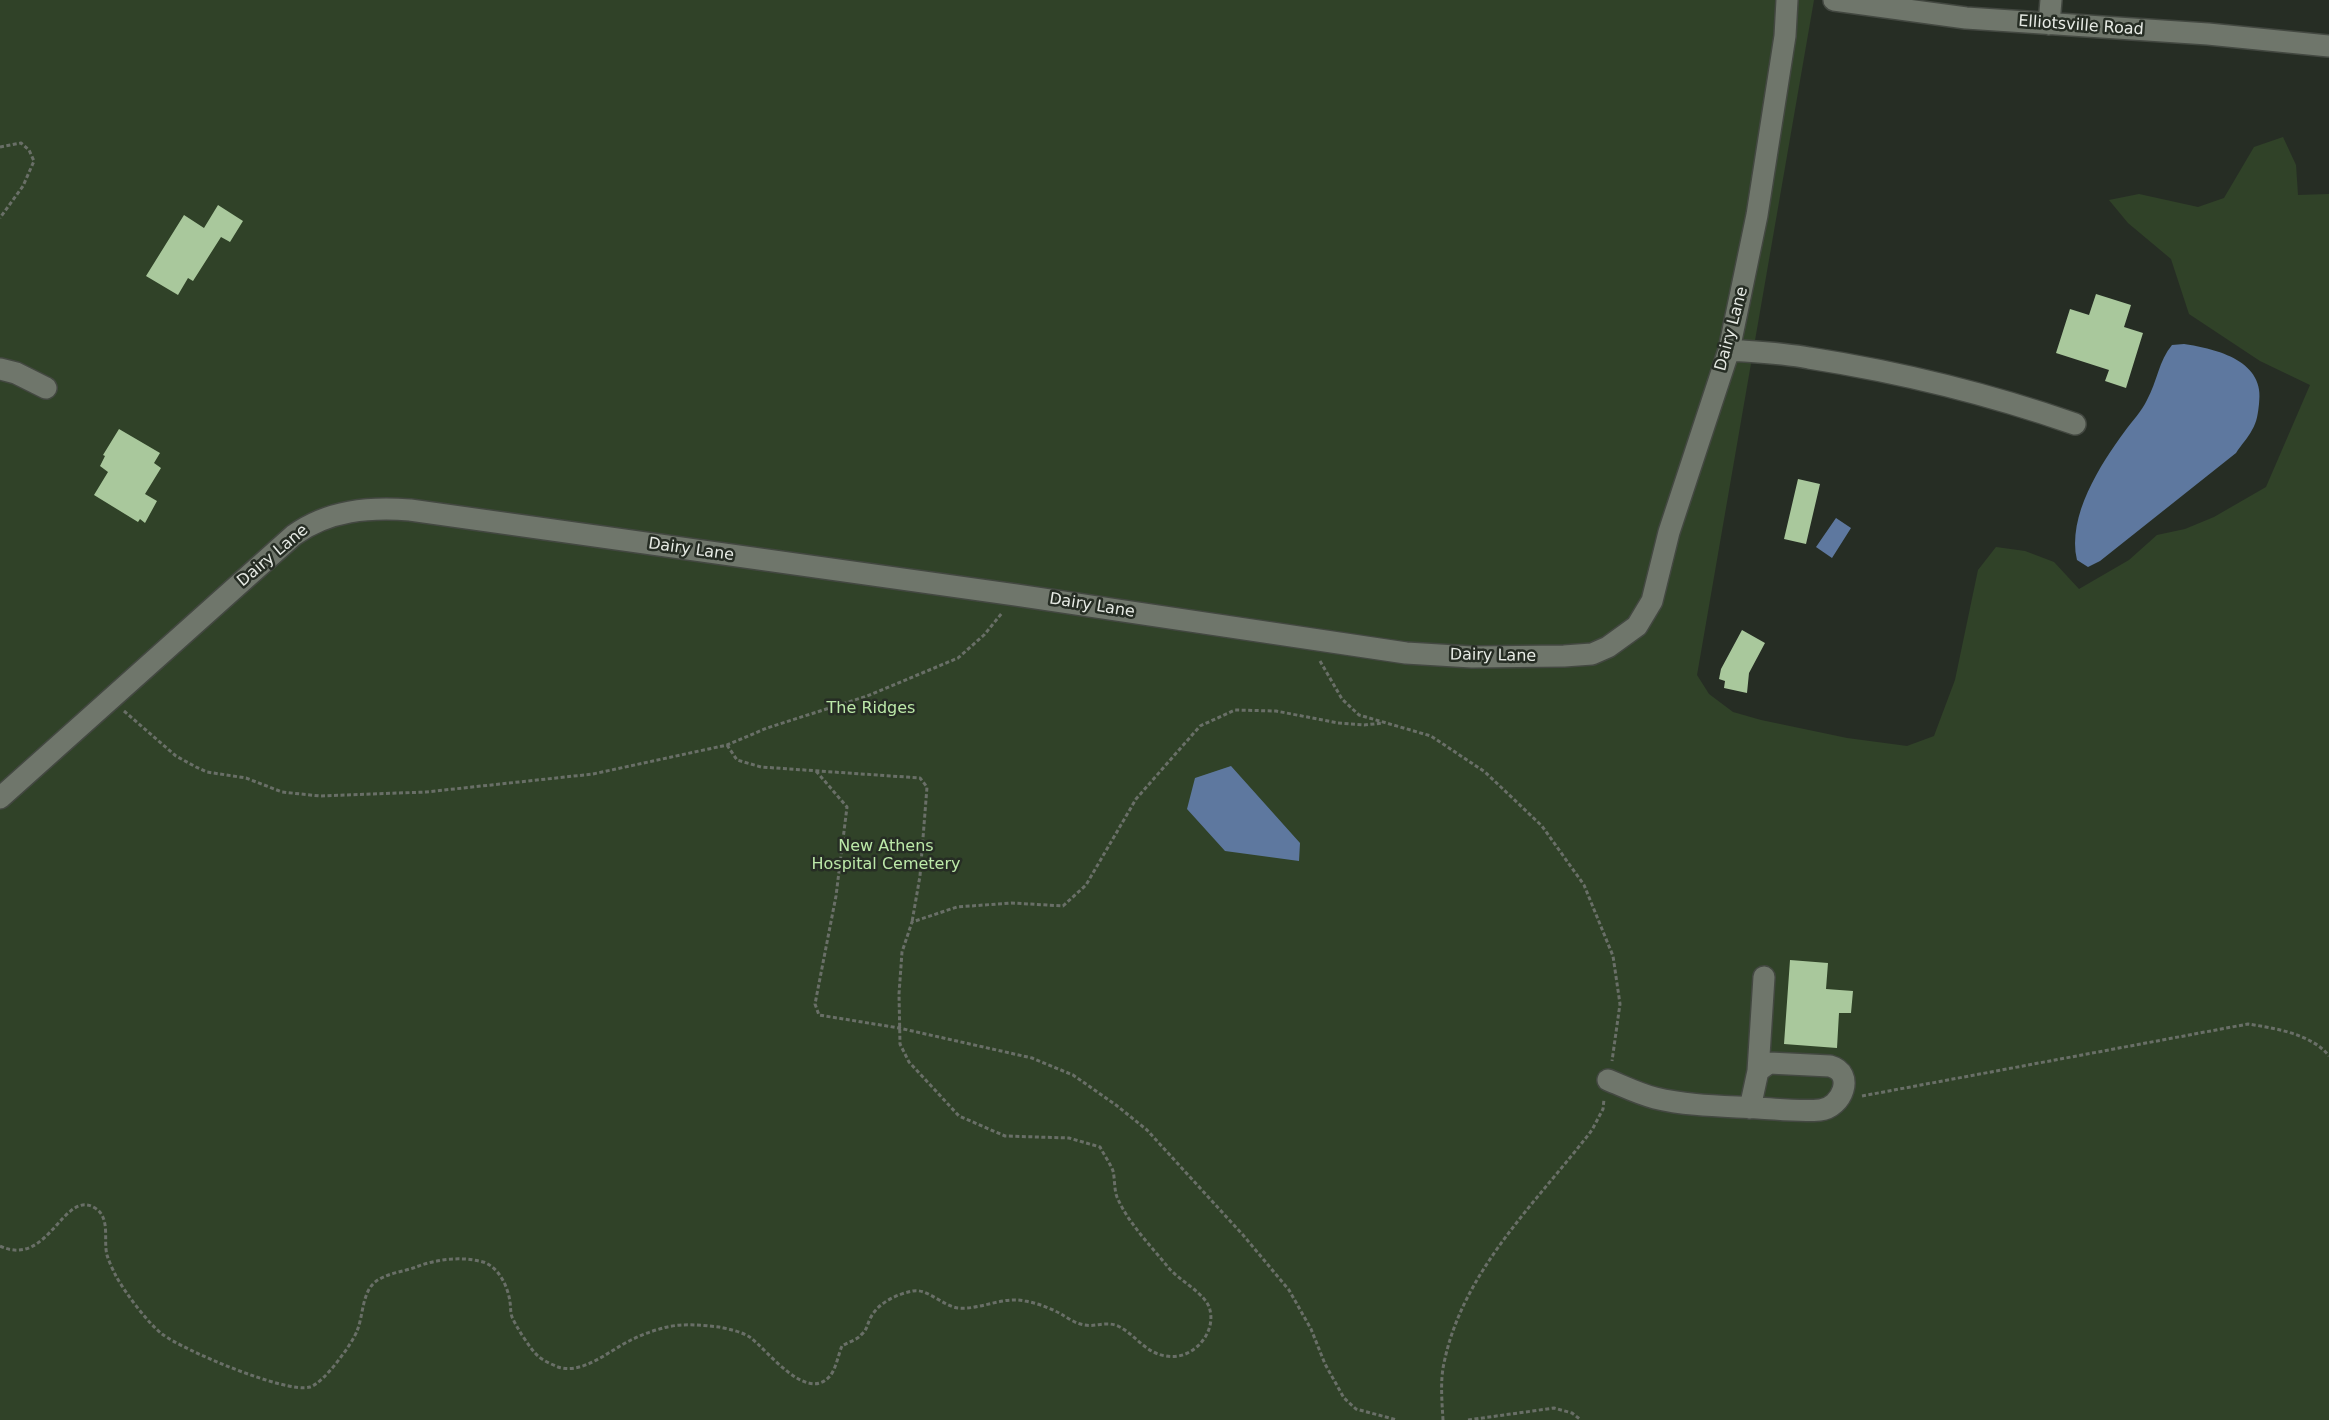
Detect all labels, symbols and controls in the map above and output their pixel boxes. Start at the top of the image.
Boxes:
street label: Elliotsville Road [2018,12,2144,40]
street label: Dairy Lane [1712,285,1752,373]
street label: Dairy Lane [234,521,312,591]
street label: Dairy Lane [647,534,735,566]
street label: Dairy Lane [1048,590,1136,622]
street label: Dairy Lane [1450,646,1536,666]
park label: The Ridges [827,699,915,719]
park label: New Athens Hospital Cemetery [812,837,960,875]

